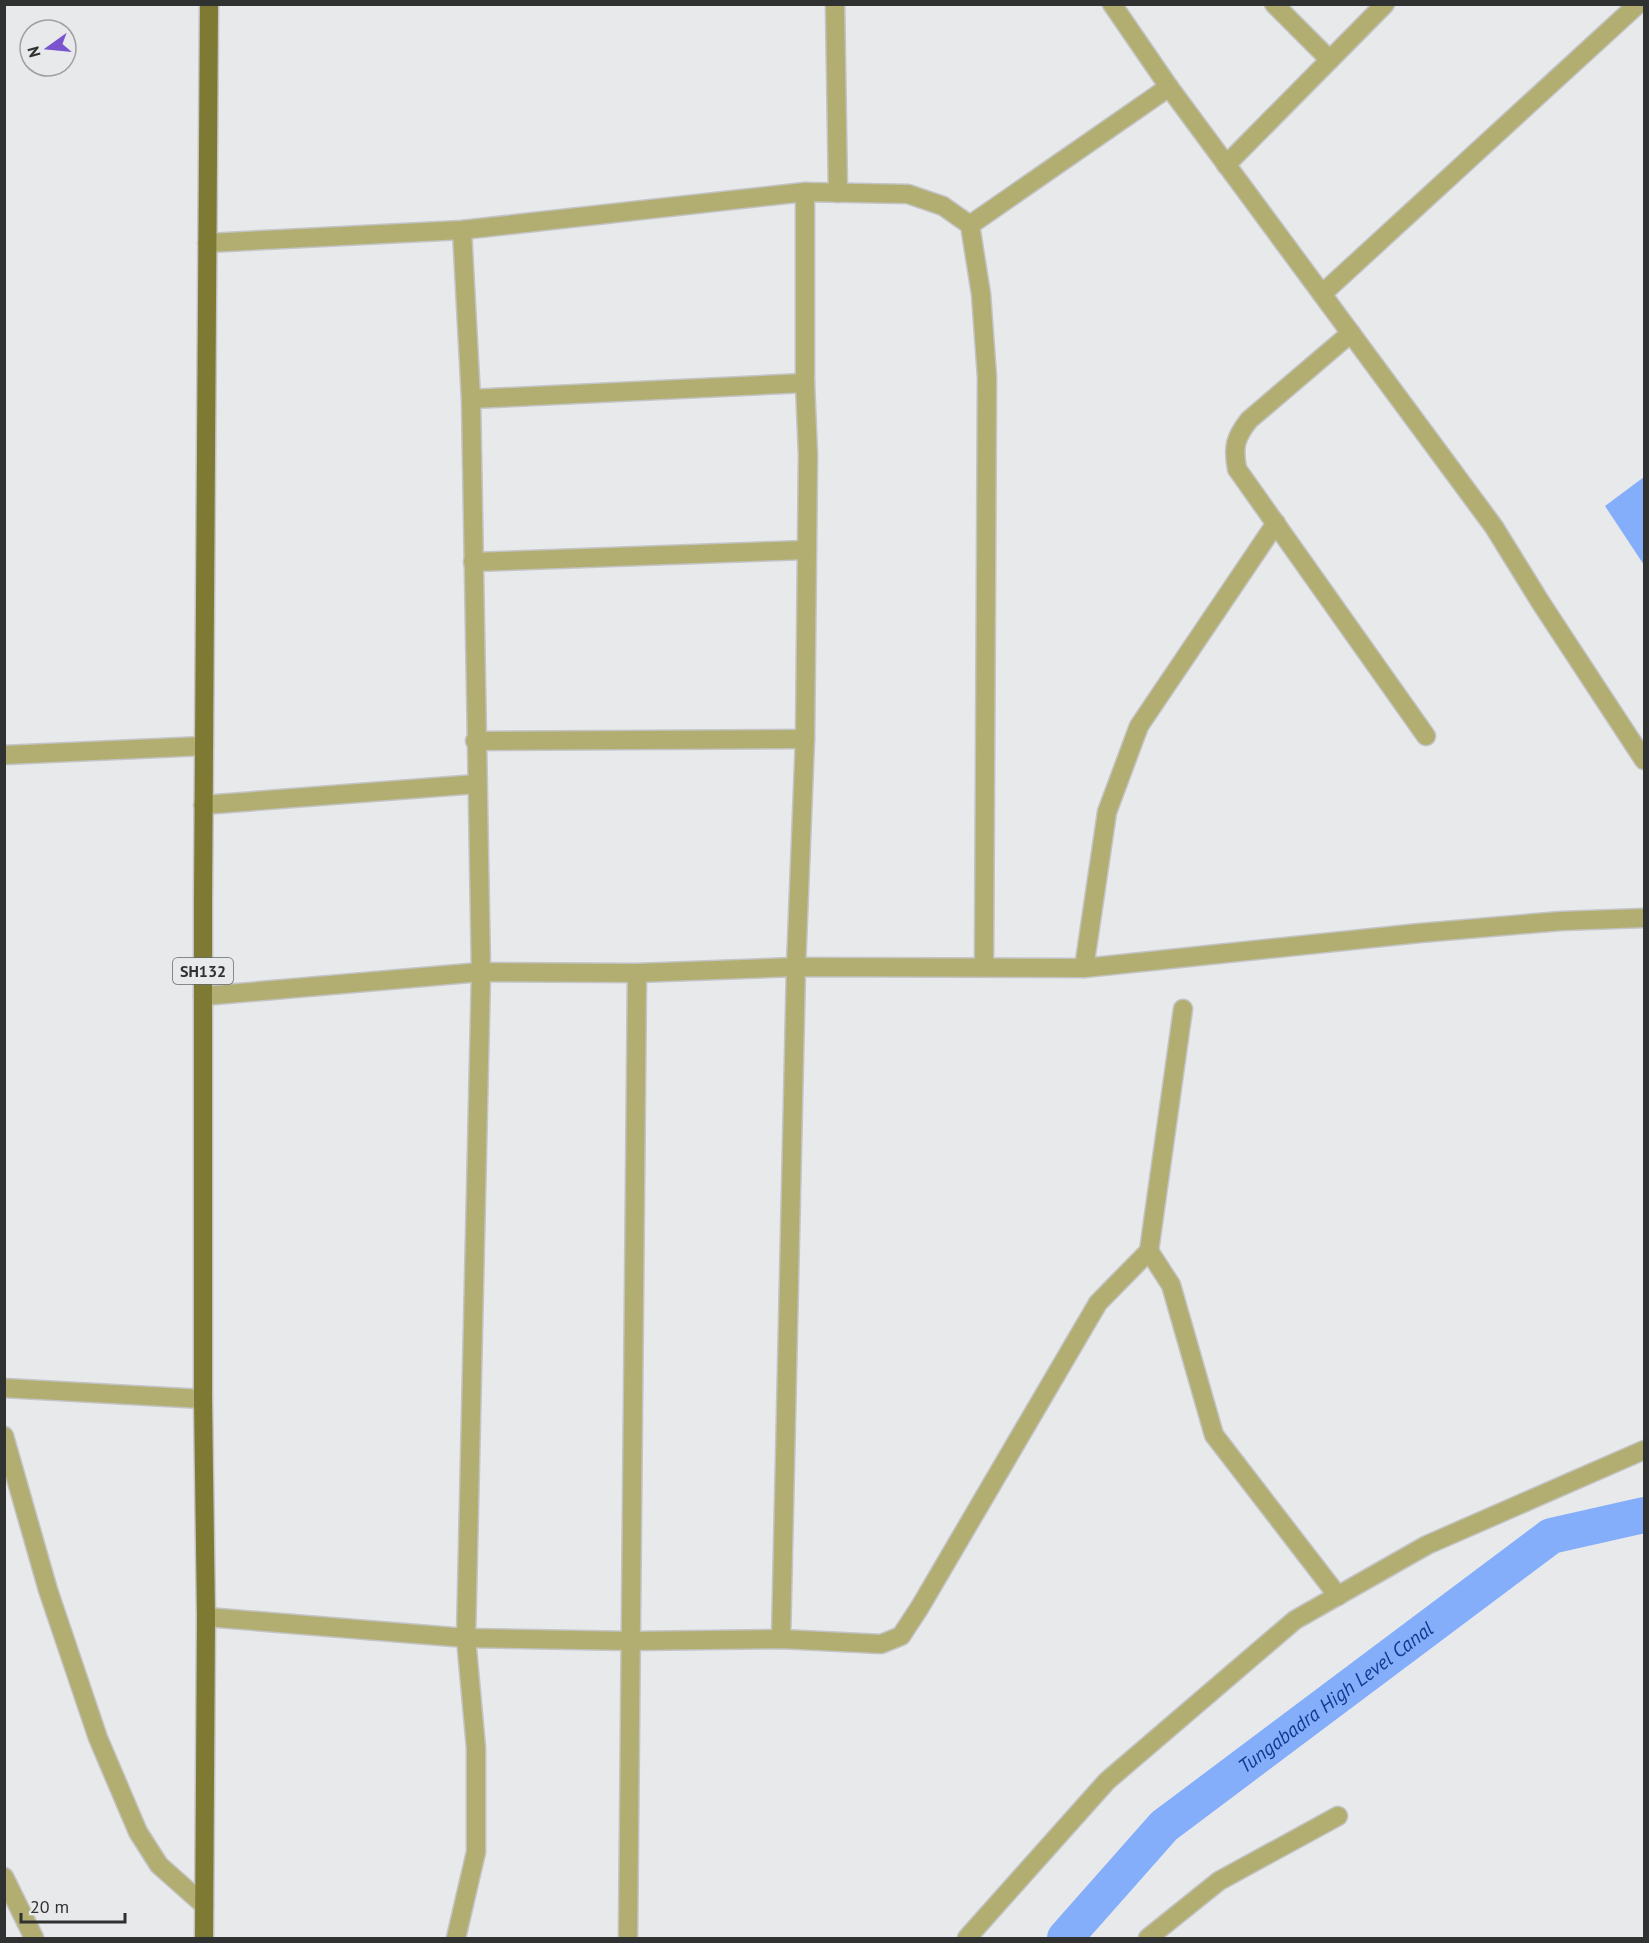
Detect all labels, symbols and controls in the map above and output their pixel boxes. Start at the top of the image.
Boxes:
north arrow [18,18,78,78]
text: N [22,44,45,60]
road number: SH132 [173,958,233,984]
water label: Tungabadra High Level Canal [1233,1615,1439,1779]
scale bar [21,1886,124,1924]
text: 20 m [30,1895,69,1918]

